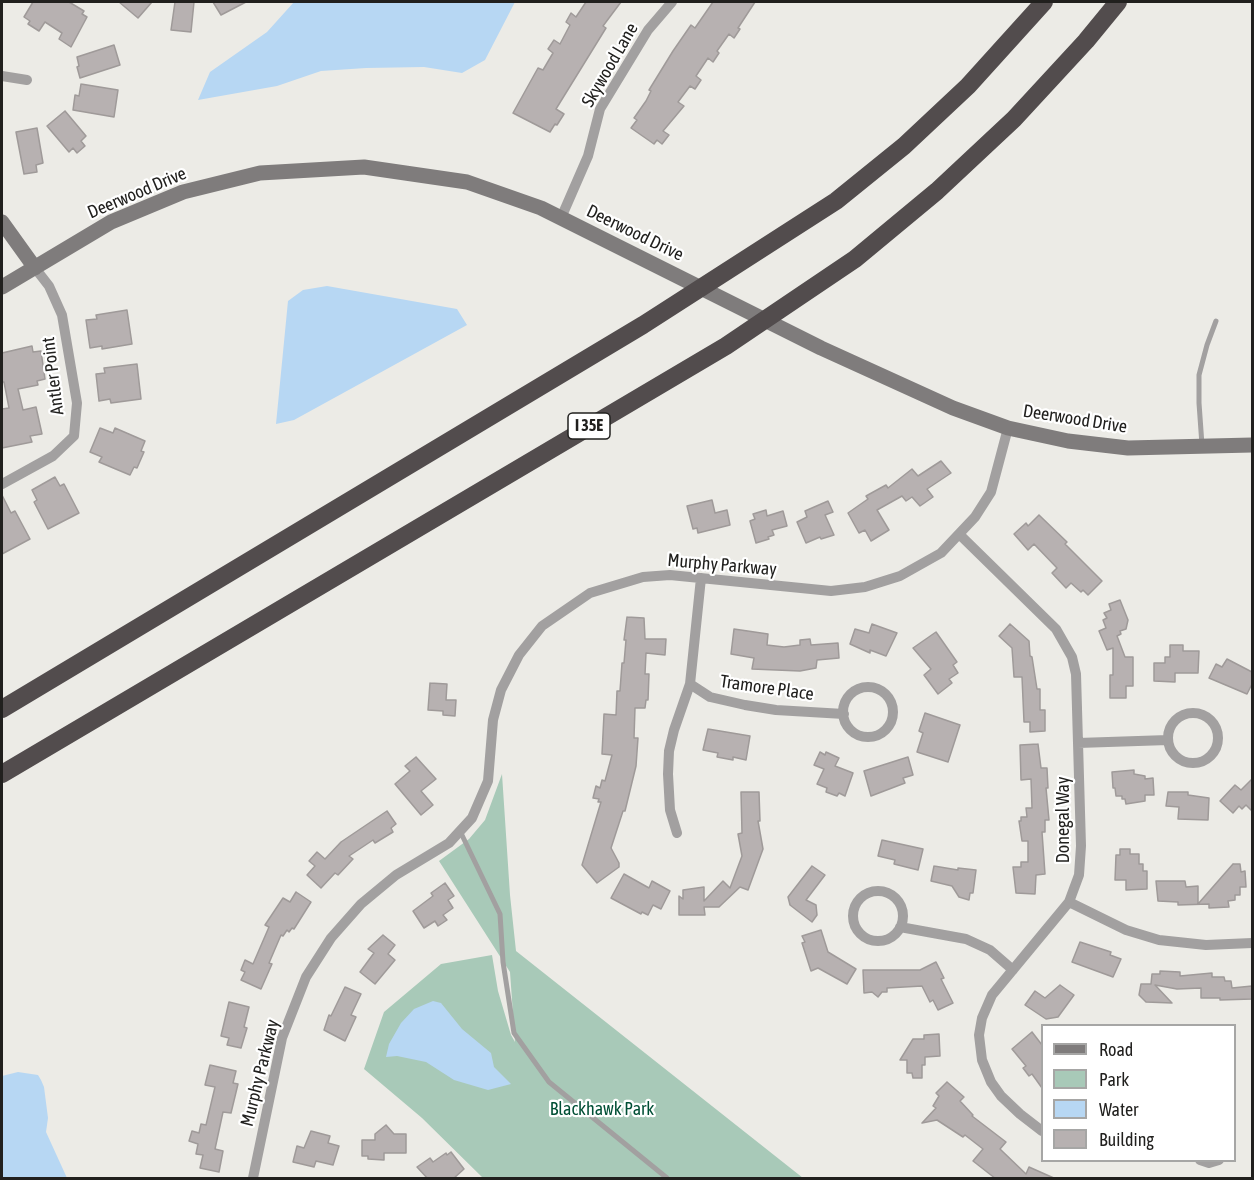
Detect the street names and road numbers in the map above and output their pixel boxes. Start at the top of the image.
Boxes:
street label: Skywood Lane [577,19,643,111]
street label: Deerwood Drive [84,163,190,223]
street label: Deerwood Drive [583,200,687,266]
street label: Antler Point [38,336,68,416]
street label: Deerwood Drive [1021,400,1129,438]
road number: I 35E [568,413,610,439]
street label: Murphy Parkway [666,549,778,581]
street label: Tramore Place [719,671,815,705]
street label: Donegal Way [1052,777,1074,863]
street label: Murphy Parkway [236,1017,284,1129]

